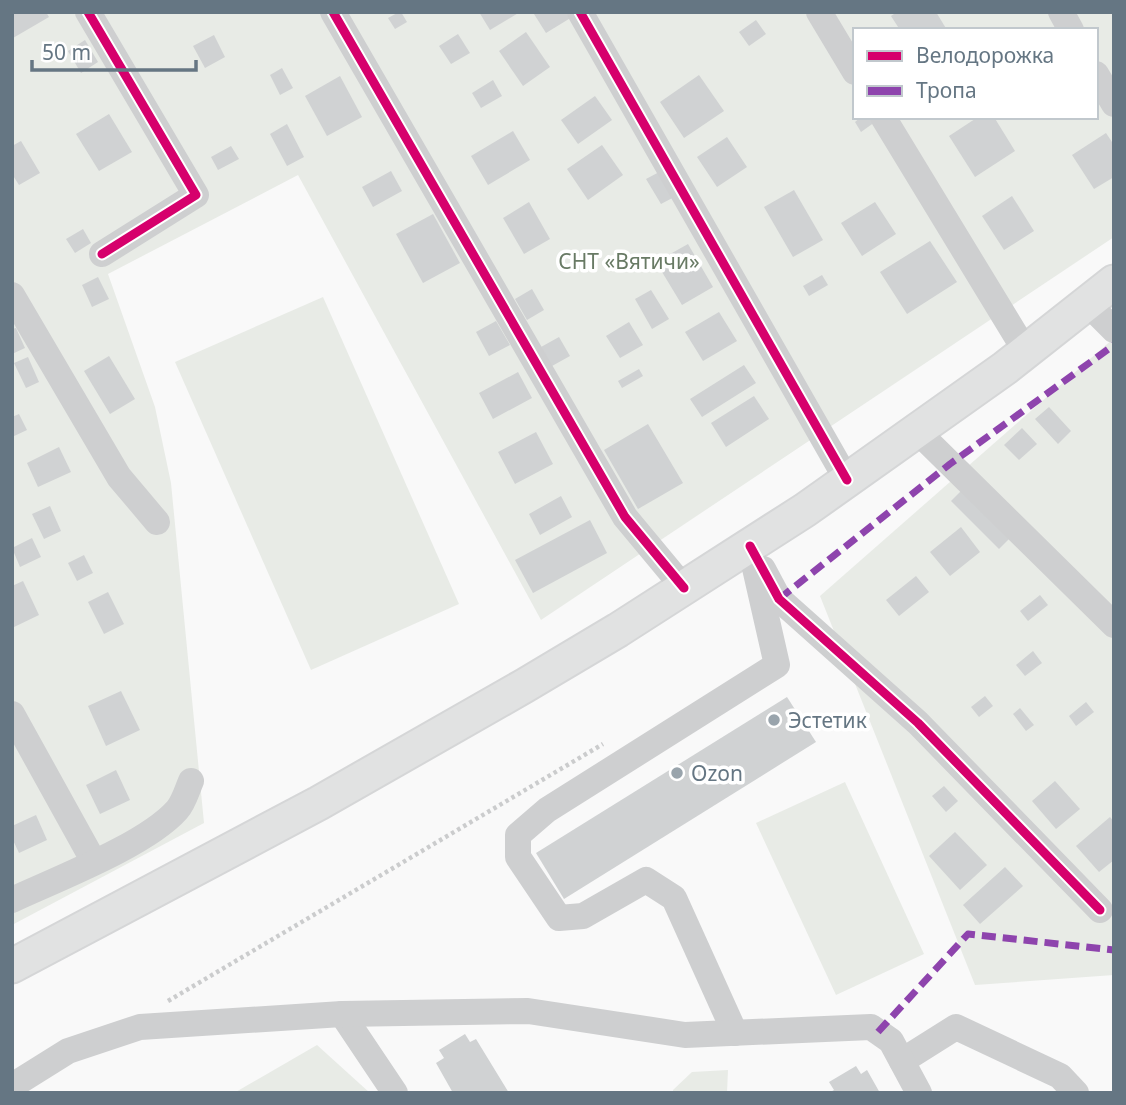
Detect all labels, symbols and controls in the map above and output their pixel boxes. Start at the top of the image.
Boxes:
scale bar [32,28,196,72]
legend [853,28,1098,119]
text: 50 m [42,38,91,66]
text: Велодорожка [916,41,1054,69]
text: Тропа [916,76,977,104]
park label: СНТ «Вятичи» [558,247,700,275]
place label: Эстетик [788,706,867,734]
marker: Эстетик [766,712,782,728]
place label: Ozon [691,759,743,787]
marker: Ozon [669,765,685,781]

